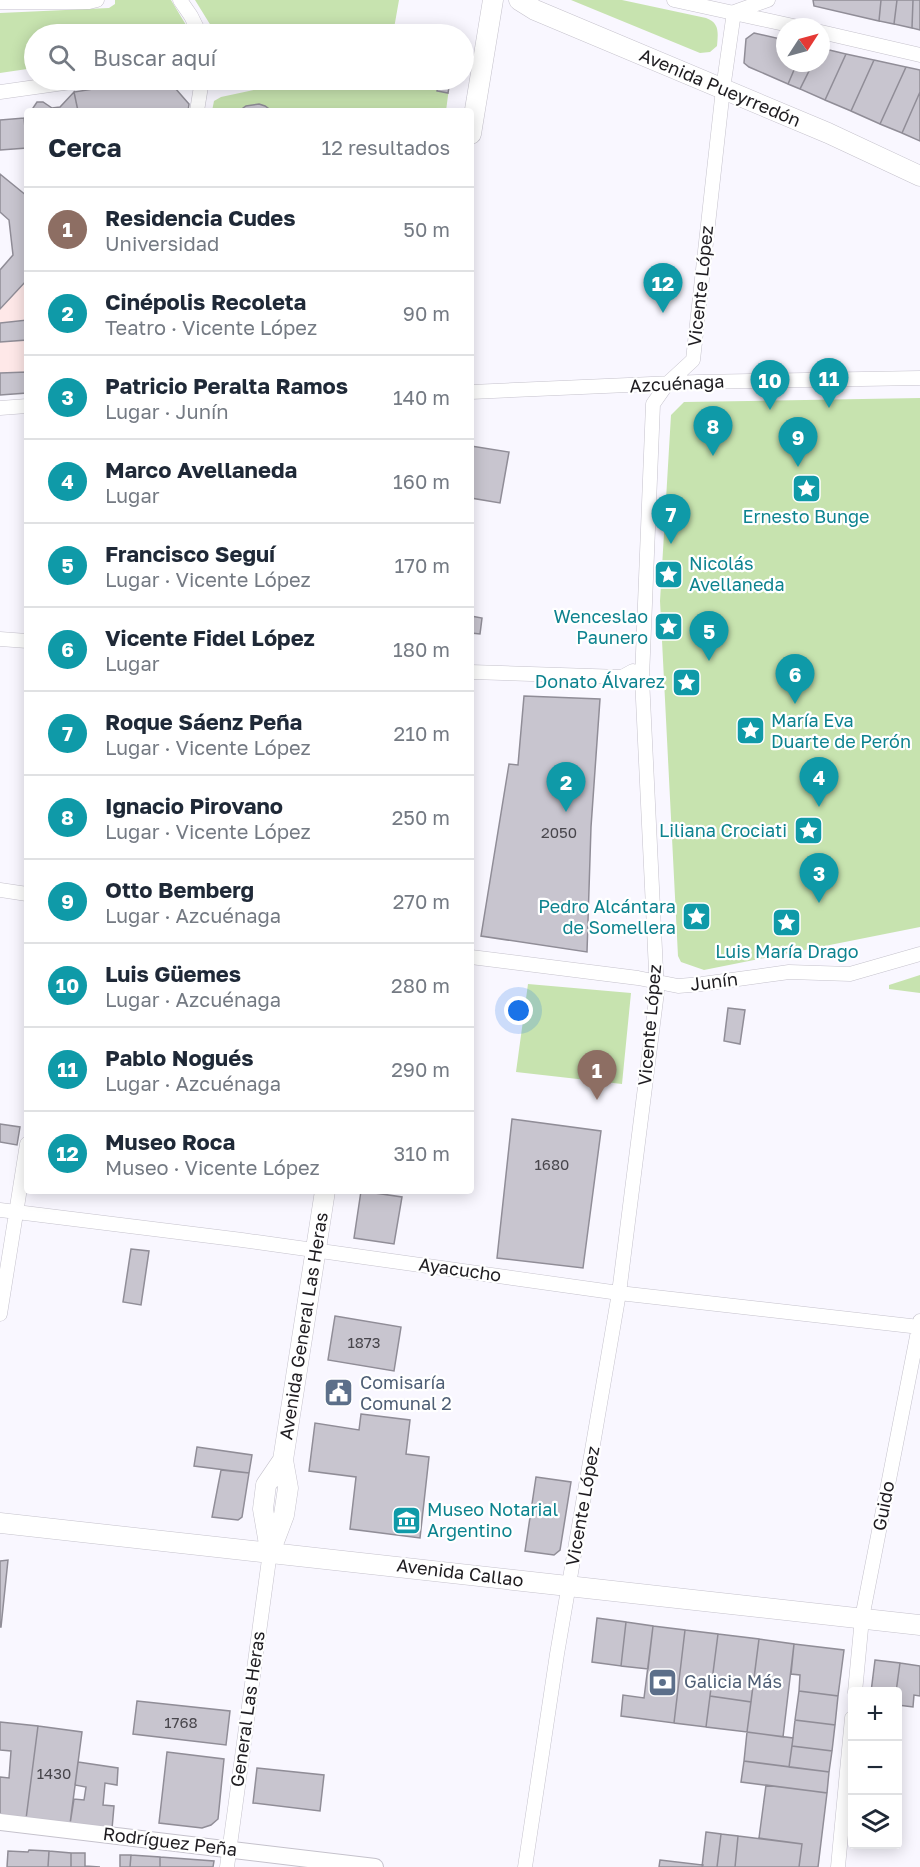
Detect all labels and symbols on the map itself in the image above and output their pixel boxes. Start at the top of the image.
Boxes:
north arrow [776,18,830,72]
street label: Avenida Pueyrredón [637,43,804,131]
street label: Vicente López [683,224,717,348]
pin: 12 [644,264,682,313]
pin: 11 [810,358,848,408]
pin: 10 [750,360,790,410]
street label: Azcuénaga [629,370,725,396]
pin: 8 [694,406,732,456]
pin: 9 [778,418,818,467]
place icon: Ernesto Bunge [790,472,822,504]
pin: 7 [652,494,690,544]
place label: Ernesto Bunge [742,505,870,527]
place label: Nicolás Avellaneda [689,552,785,595]
place icon: Nicolás Avellaneda [652,558,684,590]
place label: Wenceslao Paunero [553,605,648,648]
place icon: Wenceslao Paunero [653,611,685,643]
pin: 5 [690,612,728,661]
pin: 6 [776,654,814,704]
place icon: Donato Álvarez [670,666,702,698]
place label: Donato Álvarez [535,670,665,692]
place label: María Eva Duarte de Perón [771,709,911,752]
place icon: María Eva Duarte de Perón [734,715,766,747]
pin: 4 [800,758,838,807]
pin: 2 [546,762,586,812]
place icon: Liliana Crociati [792,815,824,847]
place label: Liliana Crociati [659,819,787,841]
house number: 2050 [541,823,577,841]
pin: 3 [800,854,838,903]
place label: Pedro Alcántara de Somellera [538,895,676,938]
place icon: Pedro Alcántara de Somellera [681,901,713,933]
place icon: Luis María Drago [771,907,803,939]
place label: Luis María Drago [715,940,859,962]
street label: Vicente López [633,963,665,1087]
street label: Junín [689,967,739,995]
your location [504,996,533,1025]
pin: 1 [578,1050,616,1100]
house number: 1680 [535,1155,569,1173]
street label: Avenida General Las Heras [274,1211,332,1441]
street label: Ayacucho [417,1252,503,1286]
house number: 1873 [347,1333,381,1351]
place label: Comisaría Comunal 2 [360,1371,452,1414]
public building icon: Comisaría Comunal 2 [323,1377,355,1409]
street label: Vicente López [561,1444,603,1568]
street label: Guido [867,1479,899,1533]
place label: Museo Notarial Argentino [427,1498,559,1541]
museum icon: Museo Notarial Argentino [390,1504,422,1536]
street label: Avenida Callao [395,1553,525,1591]
street label: General Las Heras [225,1629,269,1788]
bank icon: Galicia Más [647,1666,679,1698]
place label: Galicia Más [684,1670,782,1692]
house number: 1768 [164,1713,198,1731]
house number: 1430 [37,1764,71,1782]
street label: Rodríguez Peña [102,1822,239,1860]

